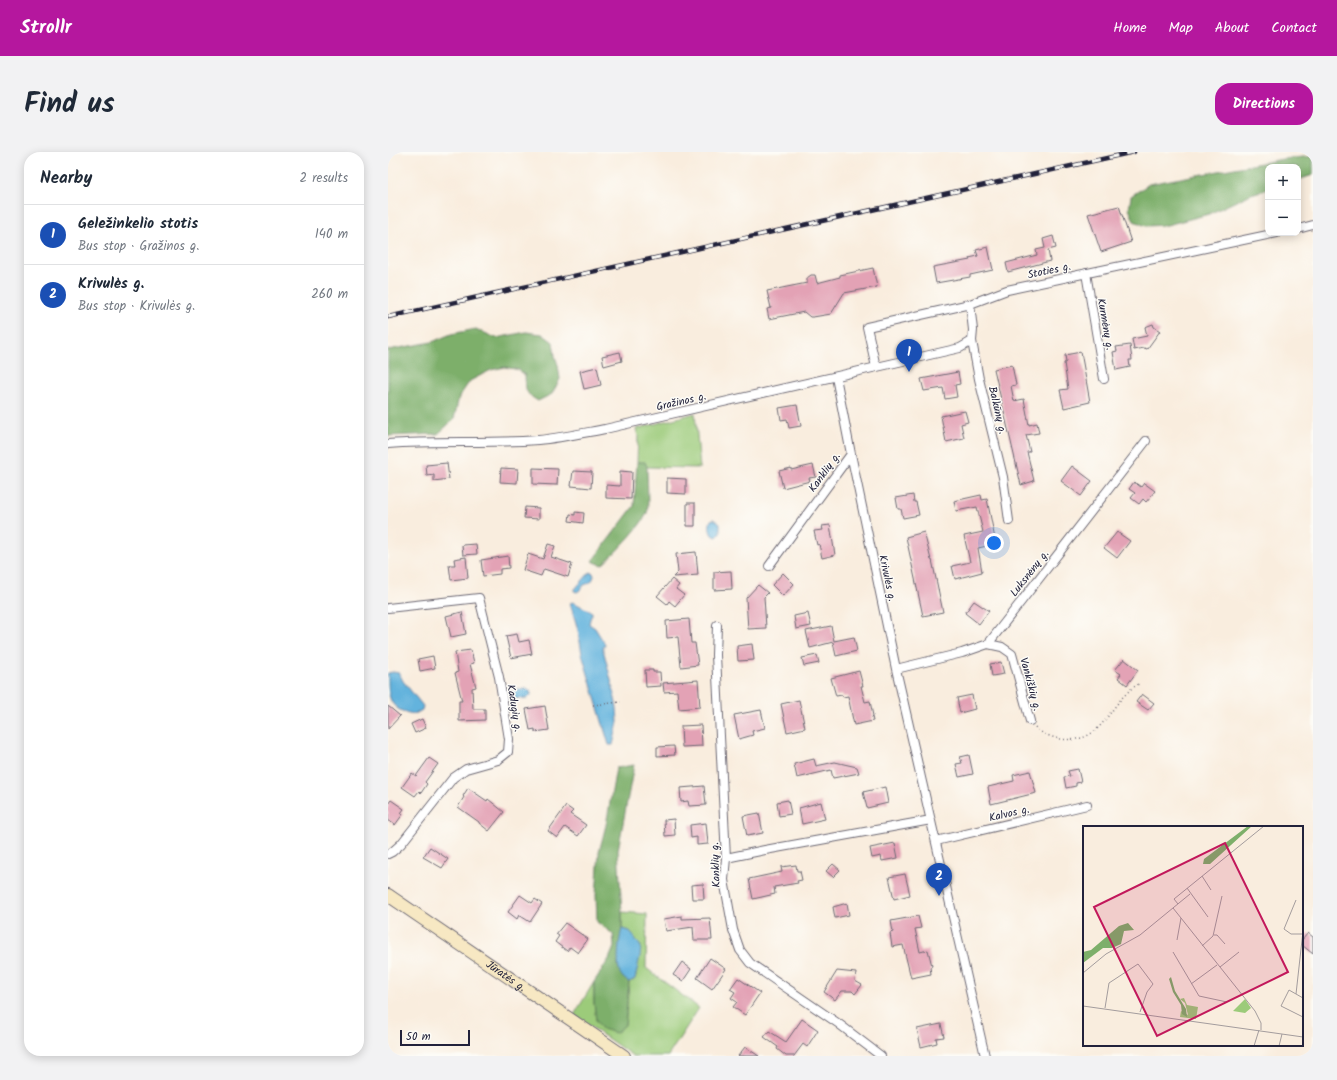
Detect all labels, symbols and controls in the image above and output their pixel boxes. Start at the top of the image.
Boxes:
text: Strollr [20,13,72,43]
text: Home [1113,17,1147,39]
text: Map [1169,17,1193,39]
text: About [1215,17,1249,39]
text: Contact [1271,17,1317,39]
text: Find us [24,82,115,127]
button: Directions [1215,83,1313,125]
map controls [1265,164,1301,236]
button: + [1265,164,1301,200]
text: Nearby [40,165,92,192]
text: 2 results [300,168,348,189]
button: − [1265,200,1301,236]
text: Geležinkelio stotis [78,212,198,236]
text: 1 [51,224,55,245]
text: 140 m [315,224,348,245]
text: Bus stop · Gražinos g. [78,236,199,257]
street label: Stoties g. [1026,258,1073,284]
text: Krivulės g. [78,272,144,296]
text: 2 [49,284,57,305]
text: 260 m [311,284,348,305]
text: Bus stop · Krivulės g. [78,296,195,317]
street label: Kurmėnų g. [1092,297,1118,352]
pin: 1 [896,339,922,372]
street label: Balkūnų g. [983,384,1011,436]
street label: Gražinos g. [655,388,708,416]
street label: Kanklių g. [804,449,845,496]
your location [984,533,1004,553]
street label: Luksnėnų g. [1006,546,1054,601]
street label: Krivulės g. [873,553,901,603]
street label: Vankiškių g. [1014,656,1046,713]
street label: Kadugių g. [501,683,527,733]
street label: Kalvos g. [987,801,1031,827]
inset map [1083,826,1303,1046]
street label: Kanklių g. [706,842,726,888]
pin: 2 [926,863,952,896]
street label: Jūratės g. [482,956,529,997]
scale bar [400,1028,470,1047]
text: 50 m [406,1028,431,1046]

